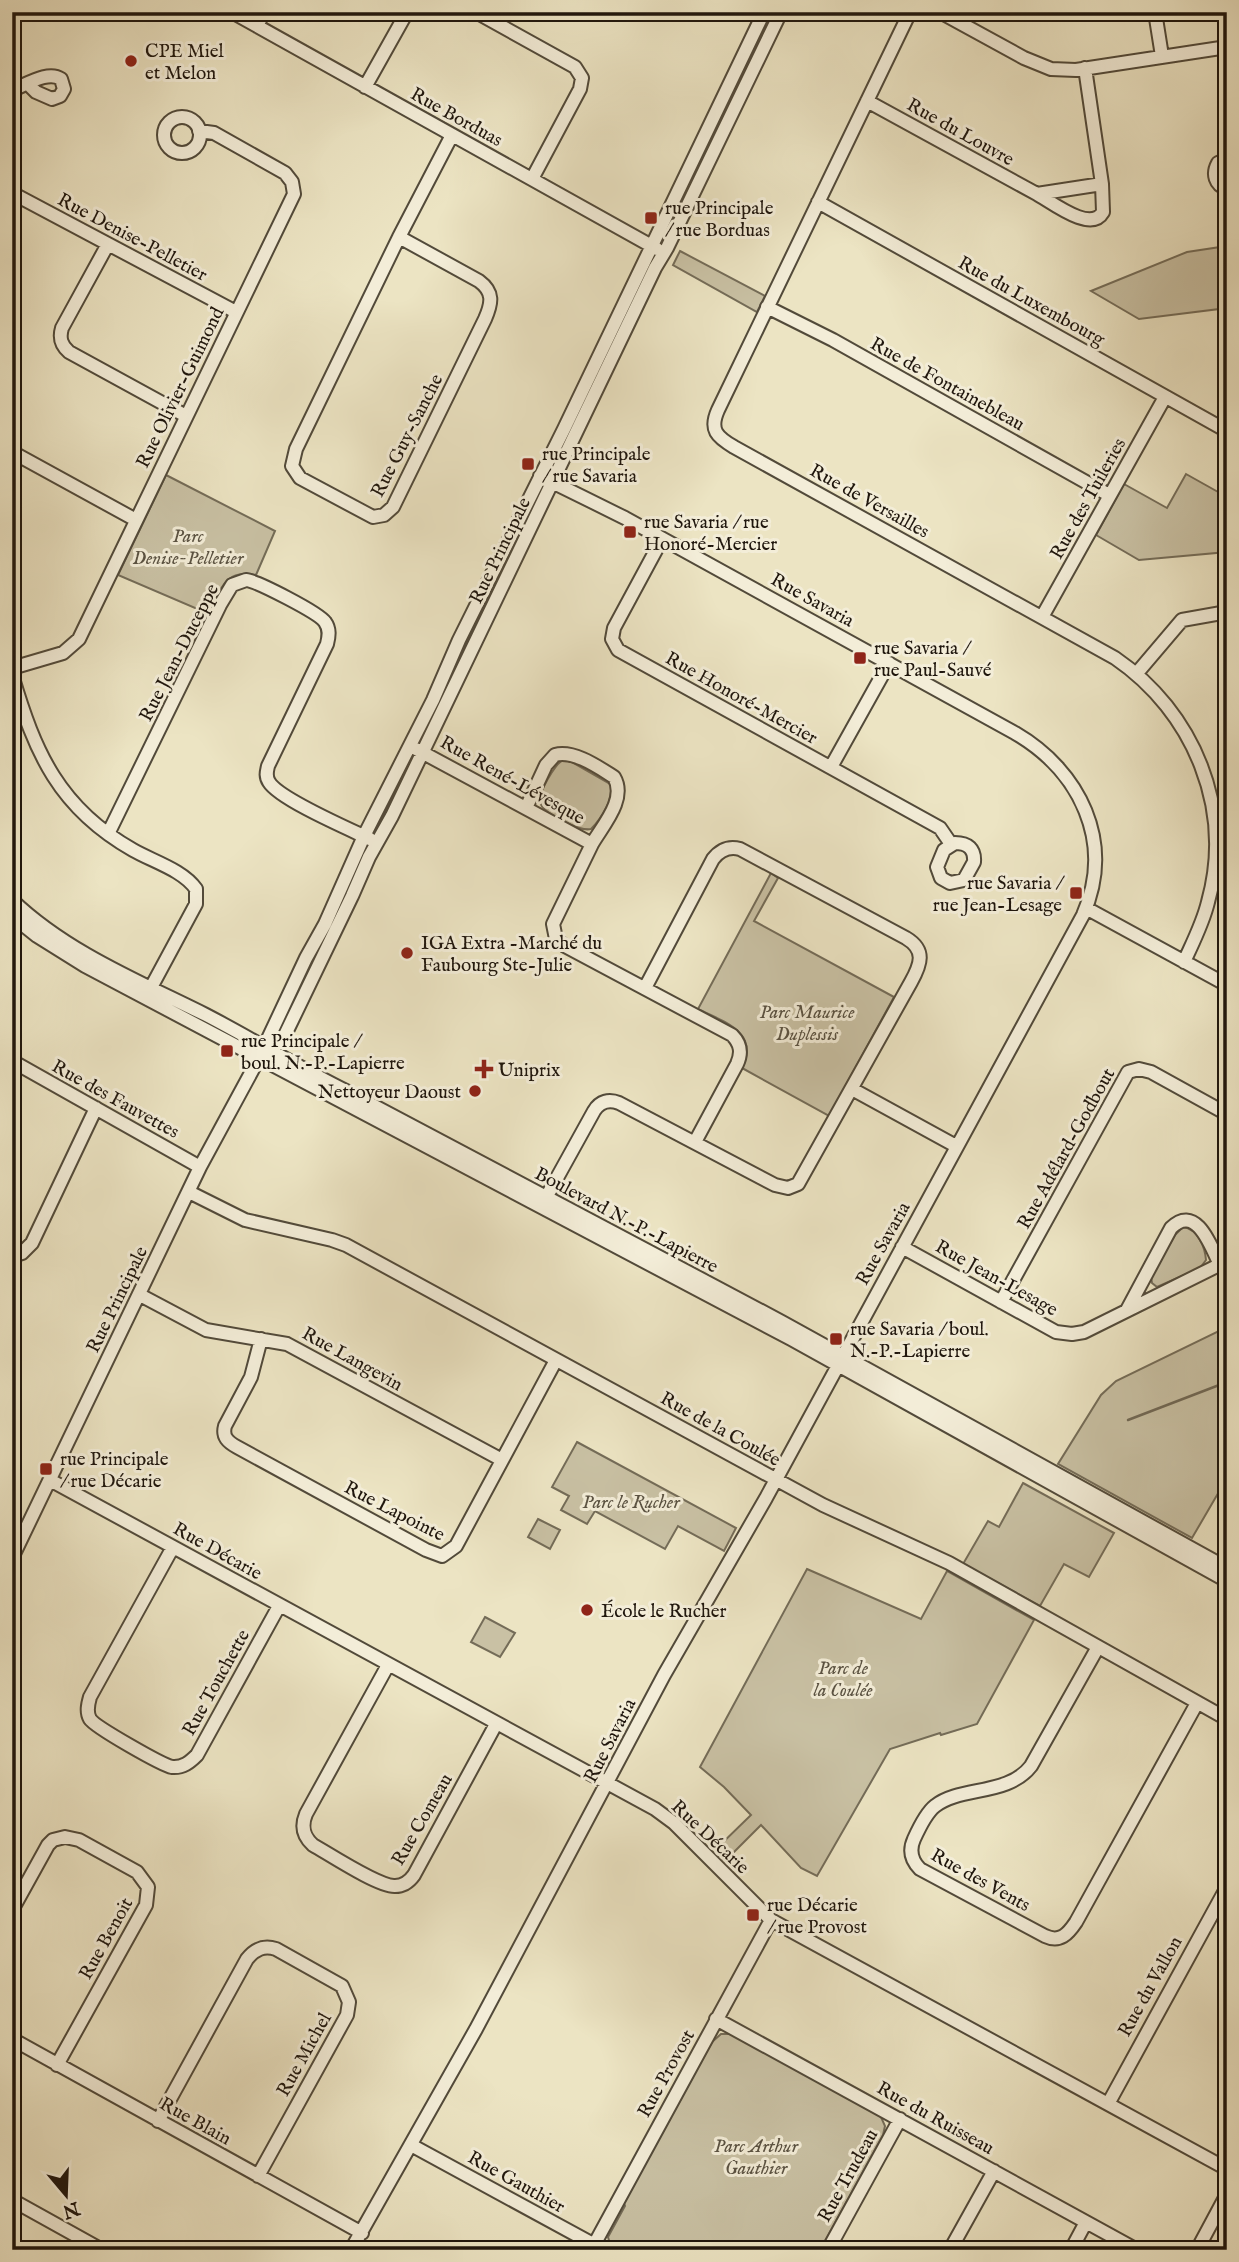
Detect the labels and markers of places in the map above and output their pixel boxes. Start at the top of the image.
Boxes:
place label: CPE Miel et Melon [145,40,224,86]
marker: CPE Miel et Melon [123,53,139,69]
place label: rue Principale / rue Borduas [665,197,774,243]
marker: rue Principale / rue Borduas [643,210,659,226]
place label: rue Principale / rue Savaria [542,443,651,489]
marker: rue Principale / rue Savaria [520,456,536,472]
place label: rue Savaria / rue Honoré-Mercier [644,511,777,557]
marker: rue Savaria / rue Honoré-Mercier [622,524,638,540]
place label: rue Savaria / rue Paul-Sauvé [874,637,992,683]
marker: rue Savaria / rue Paul-Sauvé [852,650,868,666]
place label: rue Savaria / rue Jean-Lesage [933,872,1066,918]
marker: rue Savaria / rue Jean-Lesage [1068,885,1084,901]
place label: IGA Extra -Marché du Faubourg Ste-Julie [421,932,602,978]
marker: IGA Extra -Marché du Faubourg Ste-Julie [399,945,415,961]
place label: rue Principale / boul. N.-P.-Lapierre [241,1030,405,1076]
marker: rue Principale / boul. N.-P.-Lapierre [219,1043,235,1059]
place label: Uniprix [498,1059,560,1083]
marker: Uniprix [476,1061,492,1077]
place label: Nettoyeur Daoust [318,1081,461,1105]
marker: Nettoyeur Daoust [467,1083,483,1099]
place label: rue Savaria / boul. N.-P.-Lapierre [850,1318,989,1364]
marker: rue Savaria / boul. N.-P.-Lapierre [828,1331,844,1347]
place label: rue Principale / rue Décarie [60,1448,169,1494]
marker: rue Principale / rue Décarie [38,1461,54,1477]
place label: École le Rucher [601,1599,727,1624]
marker: École le Rucher [579,1602,595,1618]
place label: rue Décarie / rue Provost [767,1894,868,1940]
marker: rue Décarie / rue Provost [745,1907,761,1923]

